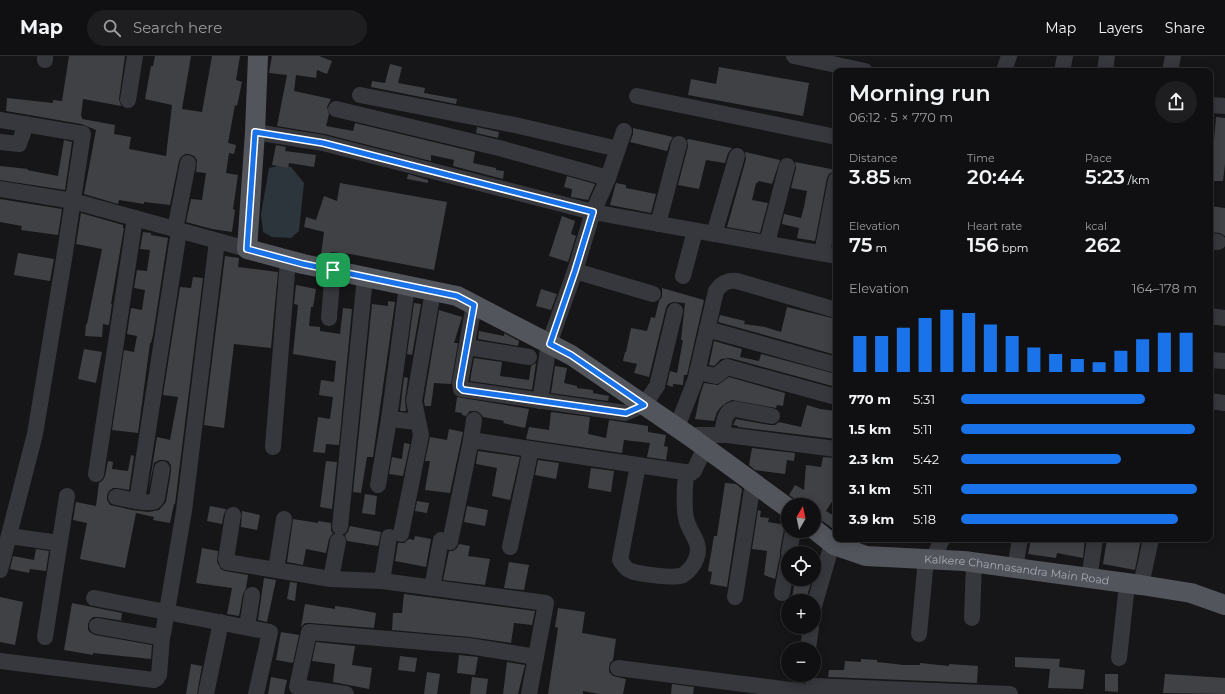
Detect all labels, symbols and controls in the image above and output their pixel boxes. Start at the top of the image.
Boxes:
search box [87,10,367,46]
text: Map [20,16,63,39]
icon: search [101,17,123,39]
text: Search here [133,18,222,37]
text: Map [1045,19,1076,37]
text: Layers [1098,19,1143,37]
text: Share [1165,19,1205,37]
text: Morning run [849,80,990,107]
button: share [1155,81,1197,123]
text: 06:12 · 5 × 770 m [849,109,953,125]
text: Distance [849,151,897,165]
text: Time [967,151,995,165]
text: Pace [1085,151,1112,165]
text: 3.85 [849,165,890,189]
text: 20:44 [967,165,1024,189]
text: 5:23 [1085,165,1125,189]
text: km [890,173,912,187]
text: /km [1125,173,1150,187]
text: Elevation [849,219,900,233]
text: Heart rate [967,219,1022,233]
text: kcal [1085,219,1107,233]
text: 75 [849,233,873,257]
text: 156 [967,233,999,257]
text: 262 [1085,233,1121,257]
text: m [873,241,887,255]
text: bpm [999,241,1028,255]
pin [316,253,350,287]
icon: arrive [322,259,344,281]
text: Elevation [849,280,909,296]
text: 164–178 m [1132,280,1197,296]
text: 770 m [849,391,891,407]
text: 5:31 [913,391,935,407]
text: 1.5 km [849,421,891,437]
text: 5:11 [913,421,933,437]
text: 2.3 km [849,451,894,467]
text: 5:42 [913,451,939,467]
text: 3.1 km [849,481,891,497]
text: 5:11 [913,481,933,497]
north arrow [781,498,821,538]
map controls [781,498,821,682]
text: 3.9 km [849,511,894,527]
text: 5:18 [913,511,936,527]
button: locate [781,546,821,586]
street label: Kalkere Channasandra Main Road [924,552,1110,588]
button: + [781,594,821,634]
button: − [781,642,821,682]

